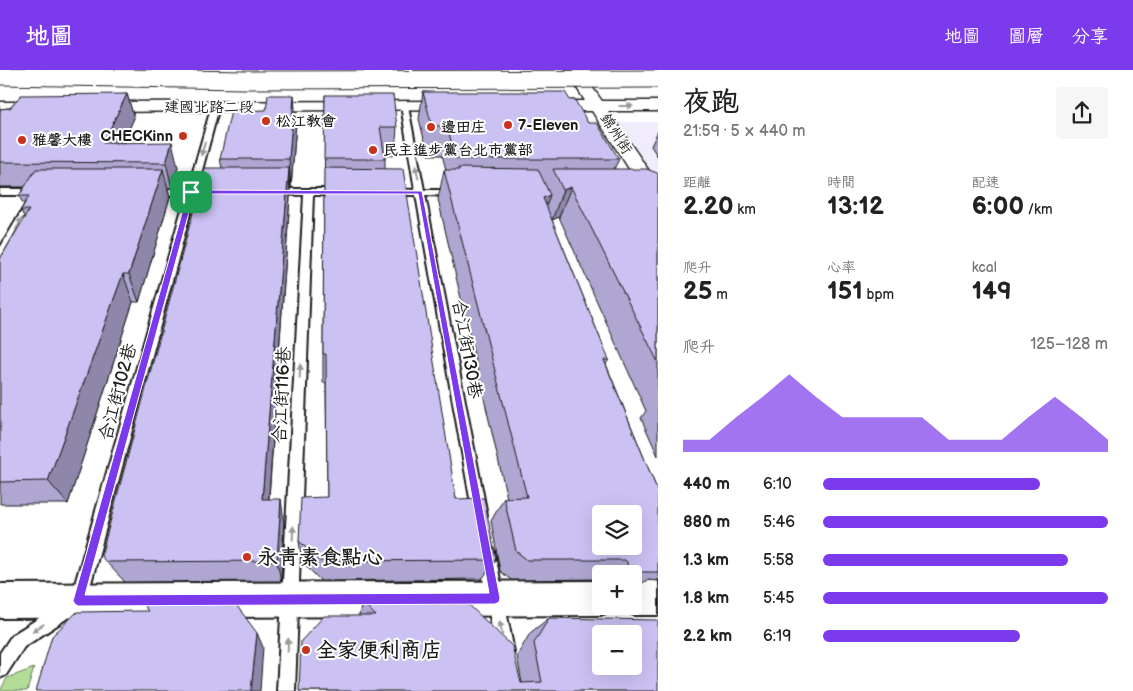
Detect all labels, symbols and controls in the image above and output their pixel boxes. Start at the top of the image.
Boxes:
text: 地圖 [25,22,73,51]
text: 地圖 [944,26,980,47]
text: 圖層 [1008,26,1044,47]
text: 分享 [1072,26,1108,47]
text: 夜跑 [683,86,739,119]
button: share [1056,87,1108,139]
street label: 建國北路二段 [164,98,254,117]
one-way arrow [618,102,634,110]
street label: 錦州街 [596,110,636,158]
place label: 松江教會 [276,112,336,131]
marker: 松江教會 [260,115,272,127]
place label: 7-Eleven [518,116,578,135]
place label: 邊田庄 [441,118,486,137]
marker: 7-Eleven [502,119,514,131]
marker: 邊田庄 [425,121,437,133]
text: 21:59 · 5 × 440 m [683,122,805,141]
place label: CHECKinn [101,127,173,146]
marker: CHECKinn [177,130,189,142]
place label: 雅馨大樓 [32,131,92,150]
marker: 雅馨大樓 [16,134,28,146]
place label: 民主進步黨台北市黨部 [383,141,533,160]
one-way arrow [199,142,207,157]
marker: 民主進步黨台北市黨部 [367,144,379,156]
one-way arrow [412,164,420,180]
pin [170,171,212,213]
text: 距離 [683,174,711,191]
text: 時間 [827,174,855,191]
text: 配速 [972,174,1000,191]
icon: arrive [177,178,205,206]
text: 2.20 [683,191,734,222]
text: 13:12 [827,191,884,222]
text: 6:00 [972,191,1024,222]
text: km [734,201,756,218]
text: /km [1024,201,1053,218]
one-way arrow [14,218,23,231]
text: 爬升 [683,259,711,276]
text: 心率 [827,259,855,276]
text: kcal [972,259,997,276]
text: 25 [683,276,712,307]
text: 151 [827,276,863,307]
text: 149 [972,276,1012,307]
text: m [712,286,728,303]
text: bpm [863,286,894,303]
street label: 合江街130巷 [448,298,486,400]
text: 125–128 m [1030,335,1108,354]
text: 爬升 [683,338,715,357]
street label: 合江街102巷 [95,341,141,443]
street label: 合江街116巷 [269,346,295,444]
one-way arrow [297,363,305,379]
text: 440 m [683,475,730,494]
text: 6:10 [763,475,792,494]
map controls [592,505,642,675]
button: layers [592,505,642,555]
text: 880 m [683,513,730,532]
text: 5:46 [763,513,795,532]
one-way arrow [289,525,297,541]
place label: 永青素食點心 [257,545,383,570]
marker: 永青素食點心 [241,551,253,563]
text: 1.3 km [683,551,729,570]
text: 5:58 [763,551,794,570]
button: + [592,565,642,615]
text: 1.8 km [683,589,729,608]
text: 5:45 [763,589,794,608]
one-way arrow [496,619,504,635]
one-way arrow [31,623,45,633]
button: − [592,625,642,675]
text: 2.2 km [683,627,732,646]
text: 6:19 [763,627,791,646]
one-way arrow [284,637,292,653]
place label: 全家便利商店 [316,638,442,663]
marker: 全家便利商店 [300,644,312,656]

